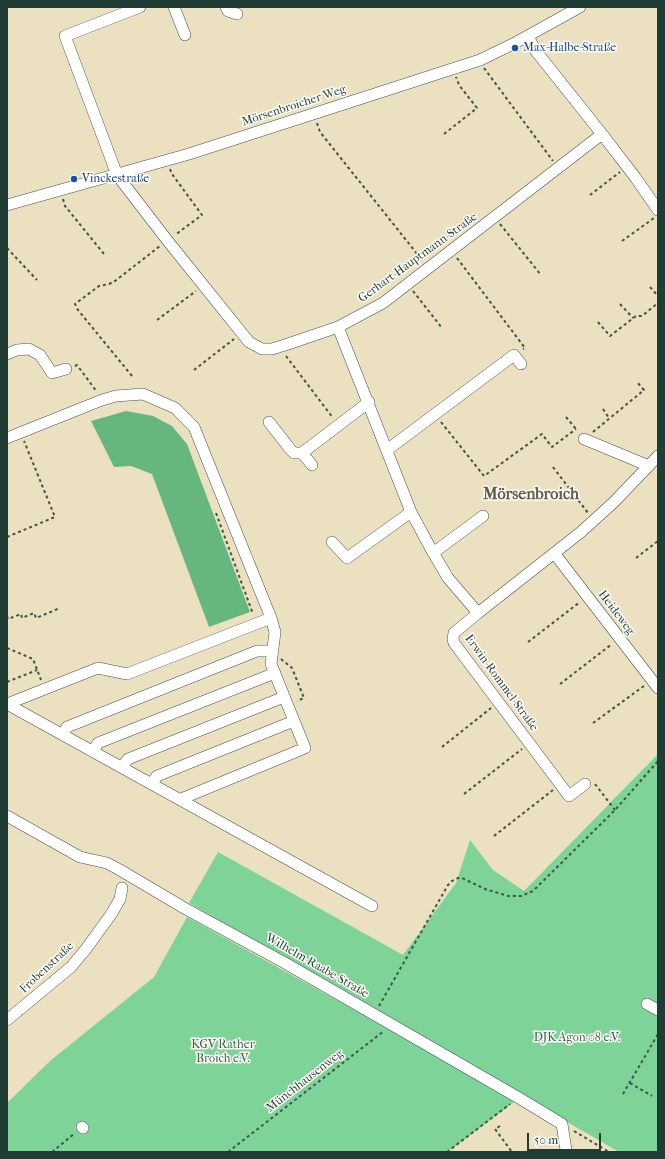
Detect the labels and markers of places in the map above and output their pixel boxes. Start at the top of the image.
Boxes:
place label: Max-Halbe-Straße [523,41,616,55]
marker: Max-Halbe-Straße [510,43,520,53]
place label: Vinckestraße [82,172,149,186]
marker: Vinckestraße [69,174,79,184]

